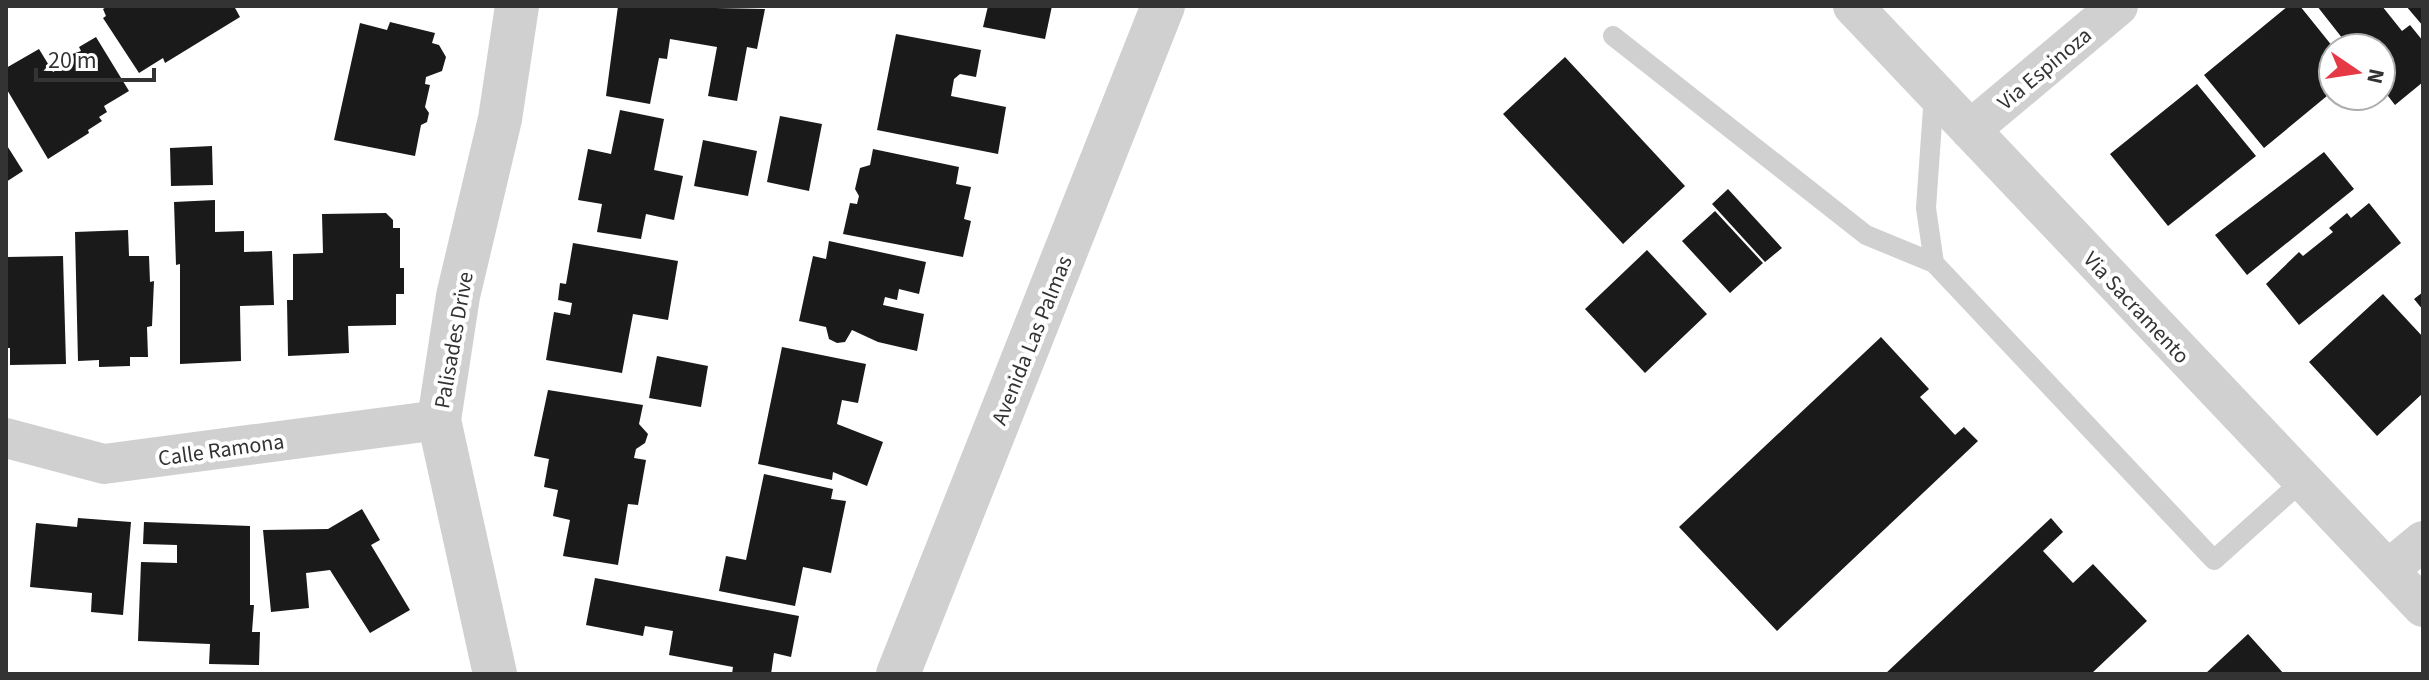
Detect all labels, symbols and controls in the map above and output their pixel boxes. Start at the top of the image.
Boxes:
street label: Via Espinoza [1991,20,2099,118]
scale bar [36,32,154,82]
north arrow [2317,32,2397,112]
text: 20 m [48,43,97,78]
text: N [2358,66,2393,87]
street label: Via Sacramento [2076,244,2197,371]
street label: Avenida Las Palmas [983,251,1081,430]
street label: Palisades Drive [426,269,482,411]
street label: Calle Ramona [156,425,286,475]

